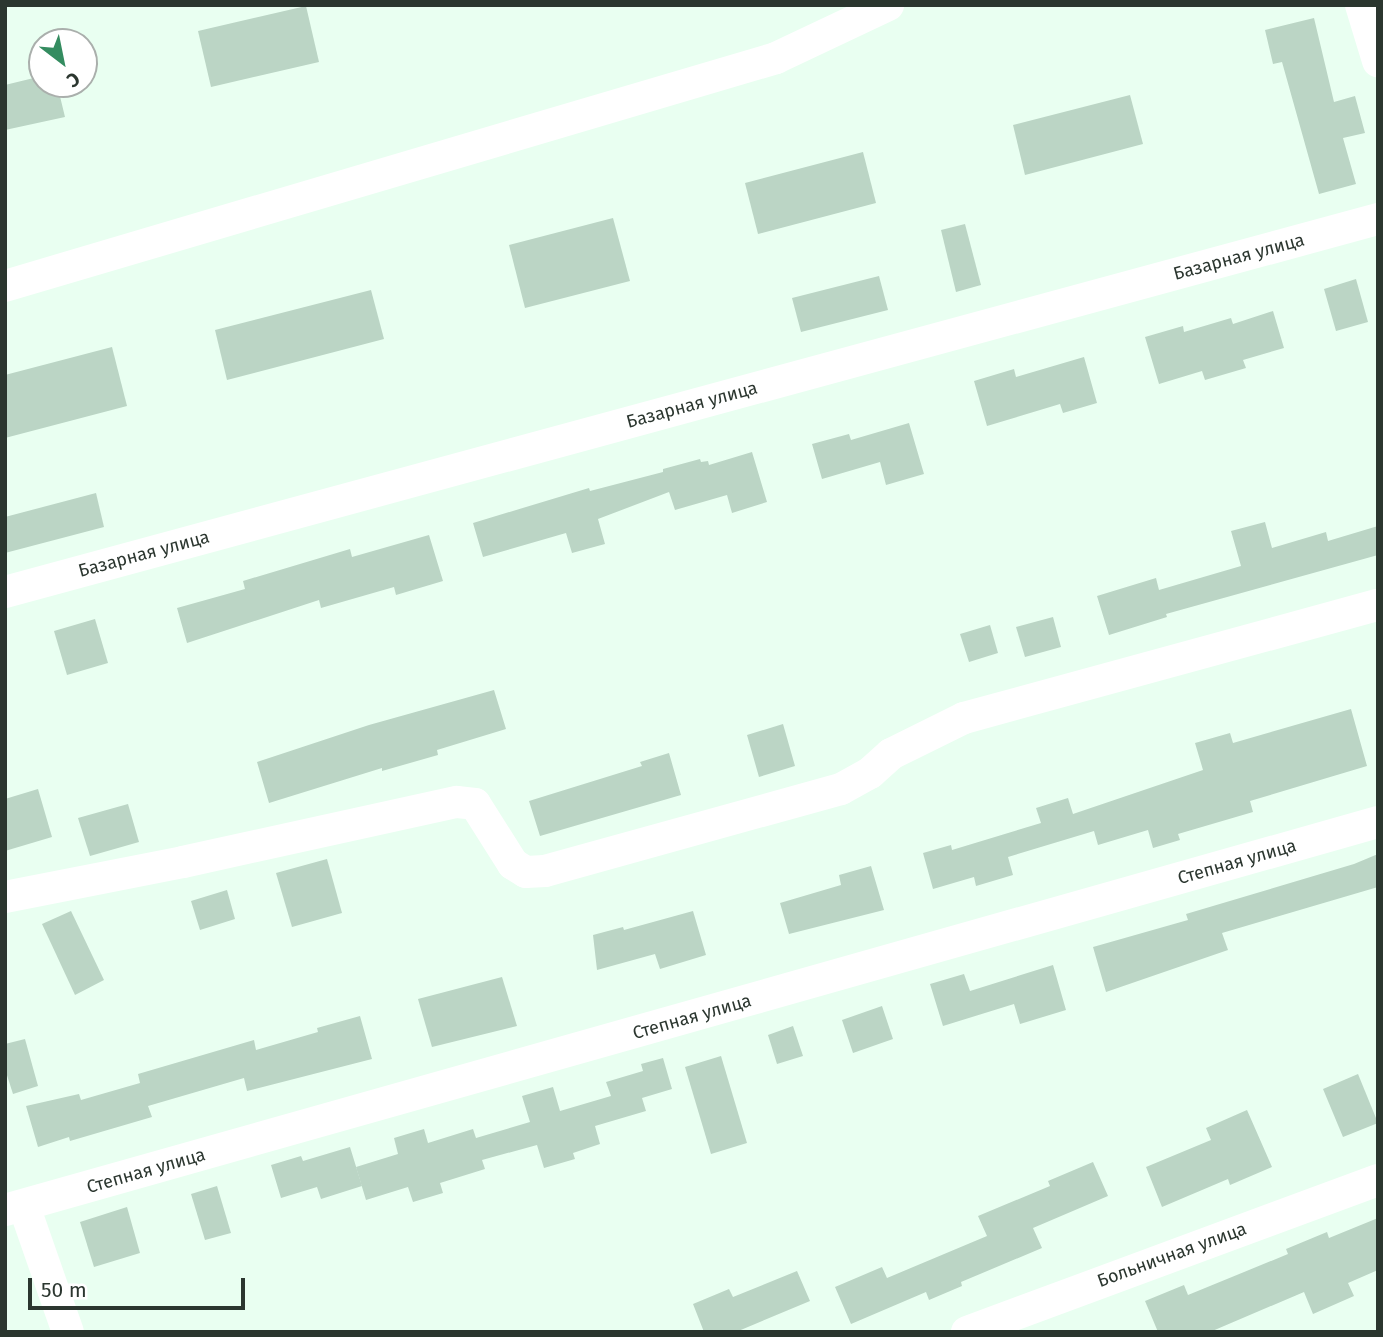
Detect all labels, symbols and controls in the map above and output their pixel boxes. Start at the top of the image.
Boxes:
north arrow [28,28,98,98]
text: С [63,67,84,92]
street label: Базарная улица [1171,229,1307,285]
street label: Базарная улица [624,377,760,433]
street label: Базарная улица [76,526,212,582]
street label: Степная улица [1175,835,1299,889]
street label: Степная улица [630,990,754,1044]
street label: Степная улица [84,1144,208,1198]
street label: Больничная улица [1094,1218,1250,1292]
scale bar [32,1264,248,1308]
text: 50 m [41,1277,87,1303]

